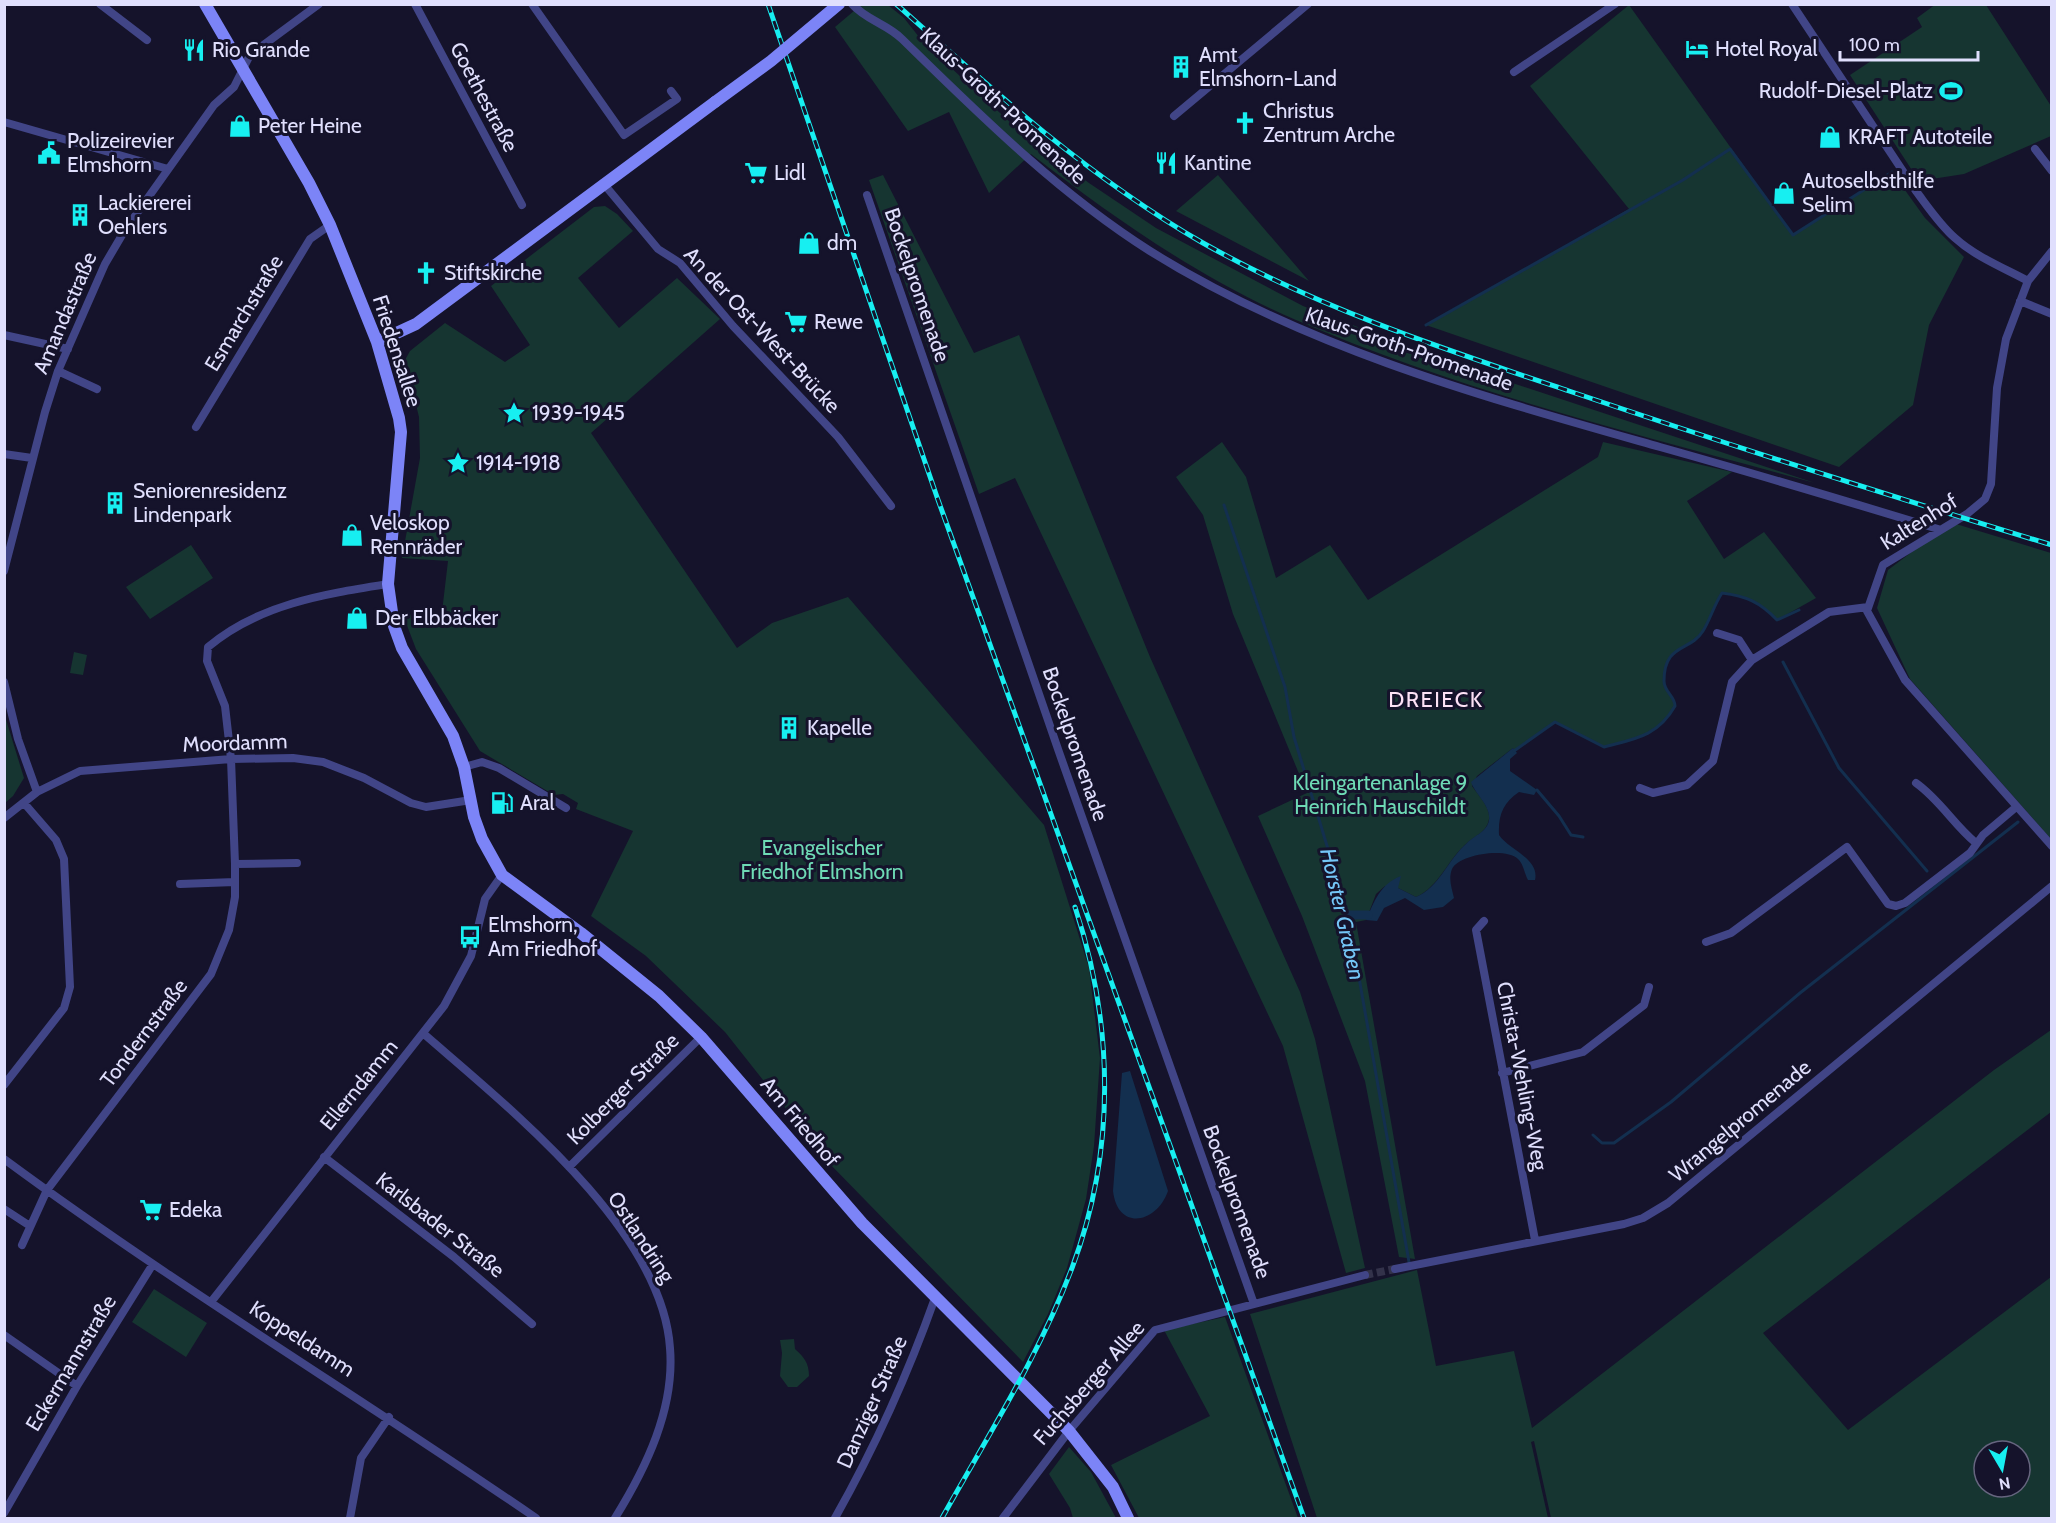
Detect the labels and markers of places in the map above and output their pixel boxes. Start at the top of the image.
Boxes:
hotel icon: Hotel Royal [1684,36,1710,62]
place label: Hotel Royal [1715,36,1818,61]
restaurant icon: Rio Grande [181,37,207,63]
place label: Rio Grande [212,37,310,62]
place label: Amt Elmshorn-Land [1199,42,1337,91]
building icon: Amt Elmshorn-Land [1168,54,1194,80]
place label: Rudolf-Diesel-Platz [1759,78,1933,103]
sports icon: Rudolf-Diesel-Platz [1938,78,1964,104]
place label: Christus Zentrum Arche [1263,98,1395,147]
church icon: Christus Zentrum Arche [1232,110,1258,136]
shop icon: Peter Heine [227,113,253,139]
place label: Peter Heine [258,113,362,138]
shop icon: KRAFT Autoteile [1817,124,1843,150]
place label: KRAFT Autoteile [1848,124,1993,149]
place label: Polizeirevier Elmshorn [67,128,174,177]
public building icon: Polizeirevier Elmshorn [36,140,62,166]
restaurant icon: Kantine [1153,150,1179,176]
place label: Kantine [1184,150,1252,175]
supermarket icon: Lidl [743,160,769,186]
place label: Lidl [774,160,806,185]
place label: Autoselbsthilfe Selim [1802,168,1935,217]
shop icon: Autoselbsthilfe Selim [1771,180,1797,206]
place label: Lackiererei Oehlers [98,190,191,239]
building icon: Lackiererei Oehlers [67,202,93,228]
shop icon: dm [796,230,822,256]
place label: dm [827,230,857,255]
church icon: Stiftskirche [413,260,439,286]
place label: Stiftskirche [444,260,542,285]
supermarket icon: Rewe [783,309,809,335]
place label: Rewe [814,309,863,334]
place icon: 1939-1945 [501,400,527,426]
place label: 1939-1945 [532,400,625,425]
place icon: 1914-1918 [445,450,471,476]
place label: 1914-1918 [476,450,561,475]
place label: Seniorenresidenz Lindenpark [133,478,287,527]
building icon: Seniorenresidenz Lindenpark [102,490,128,516]
place label: Veloskop Rennräder [370,510,462,559]
shop icon: Veloskop Rennräder [339,522,365,548]
shop icon: Der Elbbäcker [344,605,370,631]
place label: Der Elbbäcker [375,605,498,630]
building icon: Kapelle [776,715,802,741]
place label: Kapelle [807,715,872,740]
fuel station icon: Aral [489,790,515,816]
place label: Aral [520,790,555,815]
place label: Elmshorn, Am Friedhof [488,912,597,961]
bus stop icon: Elmshorn, Am Friedhof [457,924,483,950]
supermarket icon: Edeka [138,1197,164,1223]
place label: Edeka [169,1197,222,1222]

